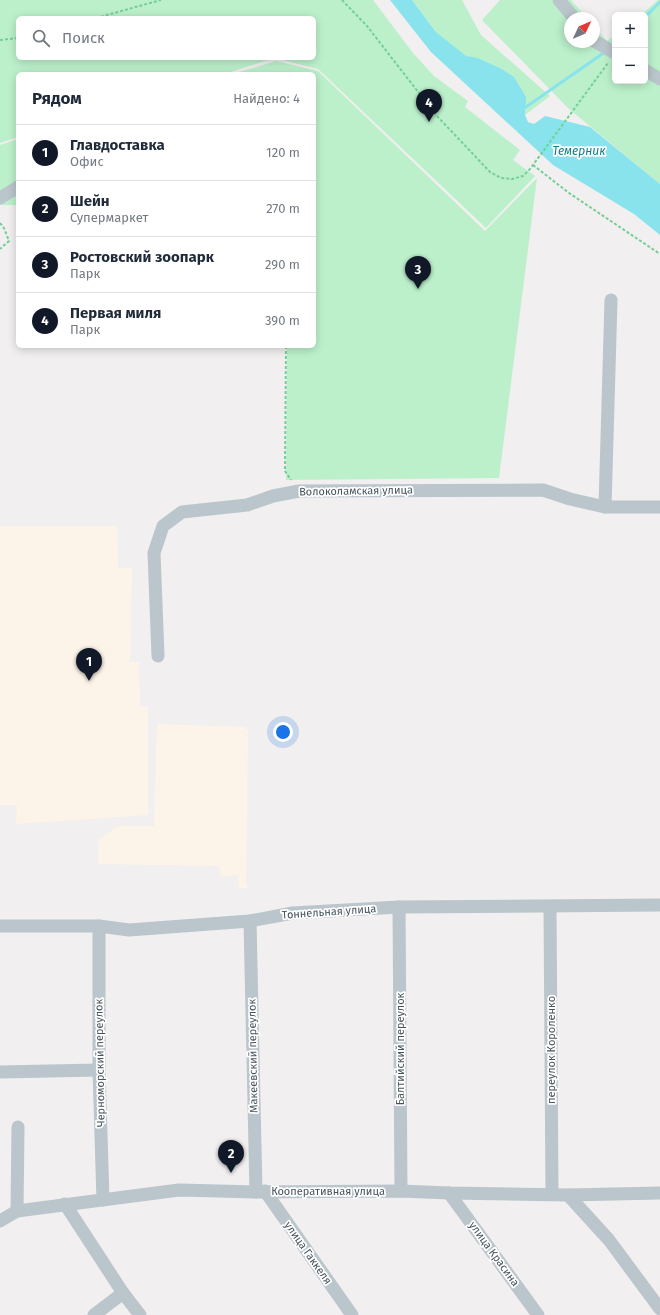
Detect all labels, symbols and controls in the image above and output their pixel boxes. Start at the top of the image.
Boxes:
north arrow [564,12,600,48]
map controls [612,12,648,84]
button: + [612,12,648,48]
search box [16,16,316,60]
icon: search [30,27,52,49]
text: Поиск [62,29,105,47]
button: − [612,48,648,84]
text: Рядом [32,88,82,109]
pin: 4 [416,89,442,122]
text: Найдено: 4 [233,91,300,106]
text: Главдоставка [70,136,165,154]
water label: Темерник [552,144,606,158]
text: 1 [42,145,48,160]
text: 120 m [266,145,300,160]
text: Офис [70,154,104,169]
text: Шейн [70,192,110,210]
text: 2 [42,201,48,216]
text: 270 m [266,201,300,216]
text: Супермаркет [70,210,148,225]
text: Ростовский зоопарк [70,248,214,266]
pin: 3 [405,256,431,289]
text: 3 [42,257,48,272]
text: 290 m [265,257,300,272]
text: Парк [70,266,100,281]
text: Первая миля [70,304,161,322]
text: 4 [41,313,49,328]
text: 390 m [265,313,300,328]
text: Парк [70,322,100,337]
street label: Волоколамская улица [299,484,413,498]
pin: 1 [76,648,102,681]
your location [273,722,293,742]
street label: Тоннельная улица [281,902,377,922]
street label: Балтийский переулок [394,992,407,1105]
street label: переулок Короленко [545,996,558,1104]
street label: Черноморский переулок [92,998,108,1127]
street label: Макеевский переулок [246,999,260,1113]
pin: 2 [218,1140,244,1173]
street label: Кооперативная улица [271,1185,385,1198]
street label: улица Гаккеля [282,1219,334,1287]
street label: улица Красина [466,1219,522,1289]

